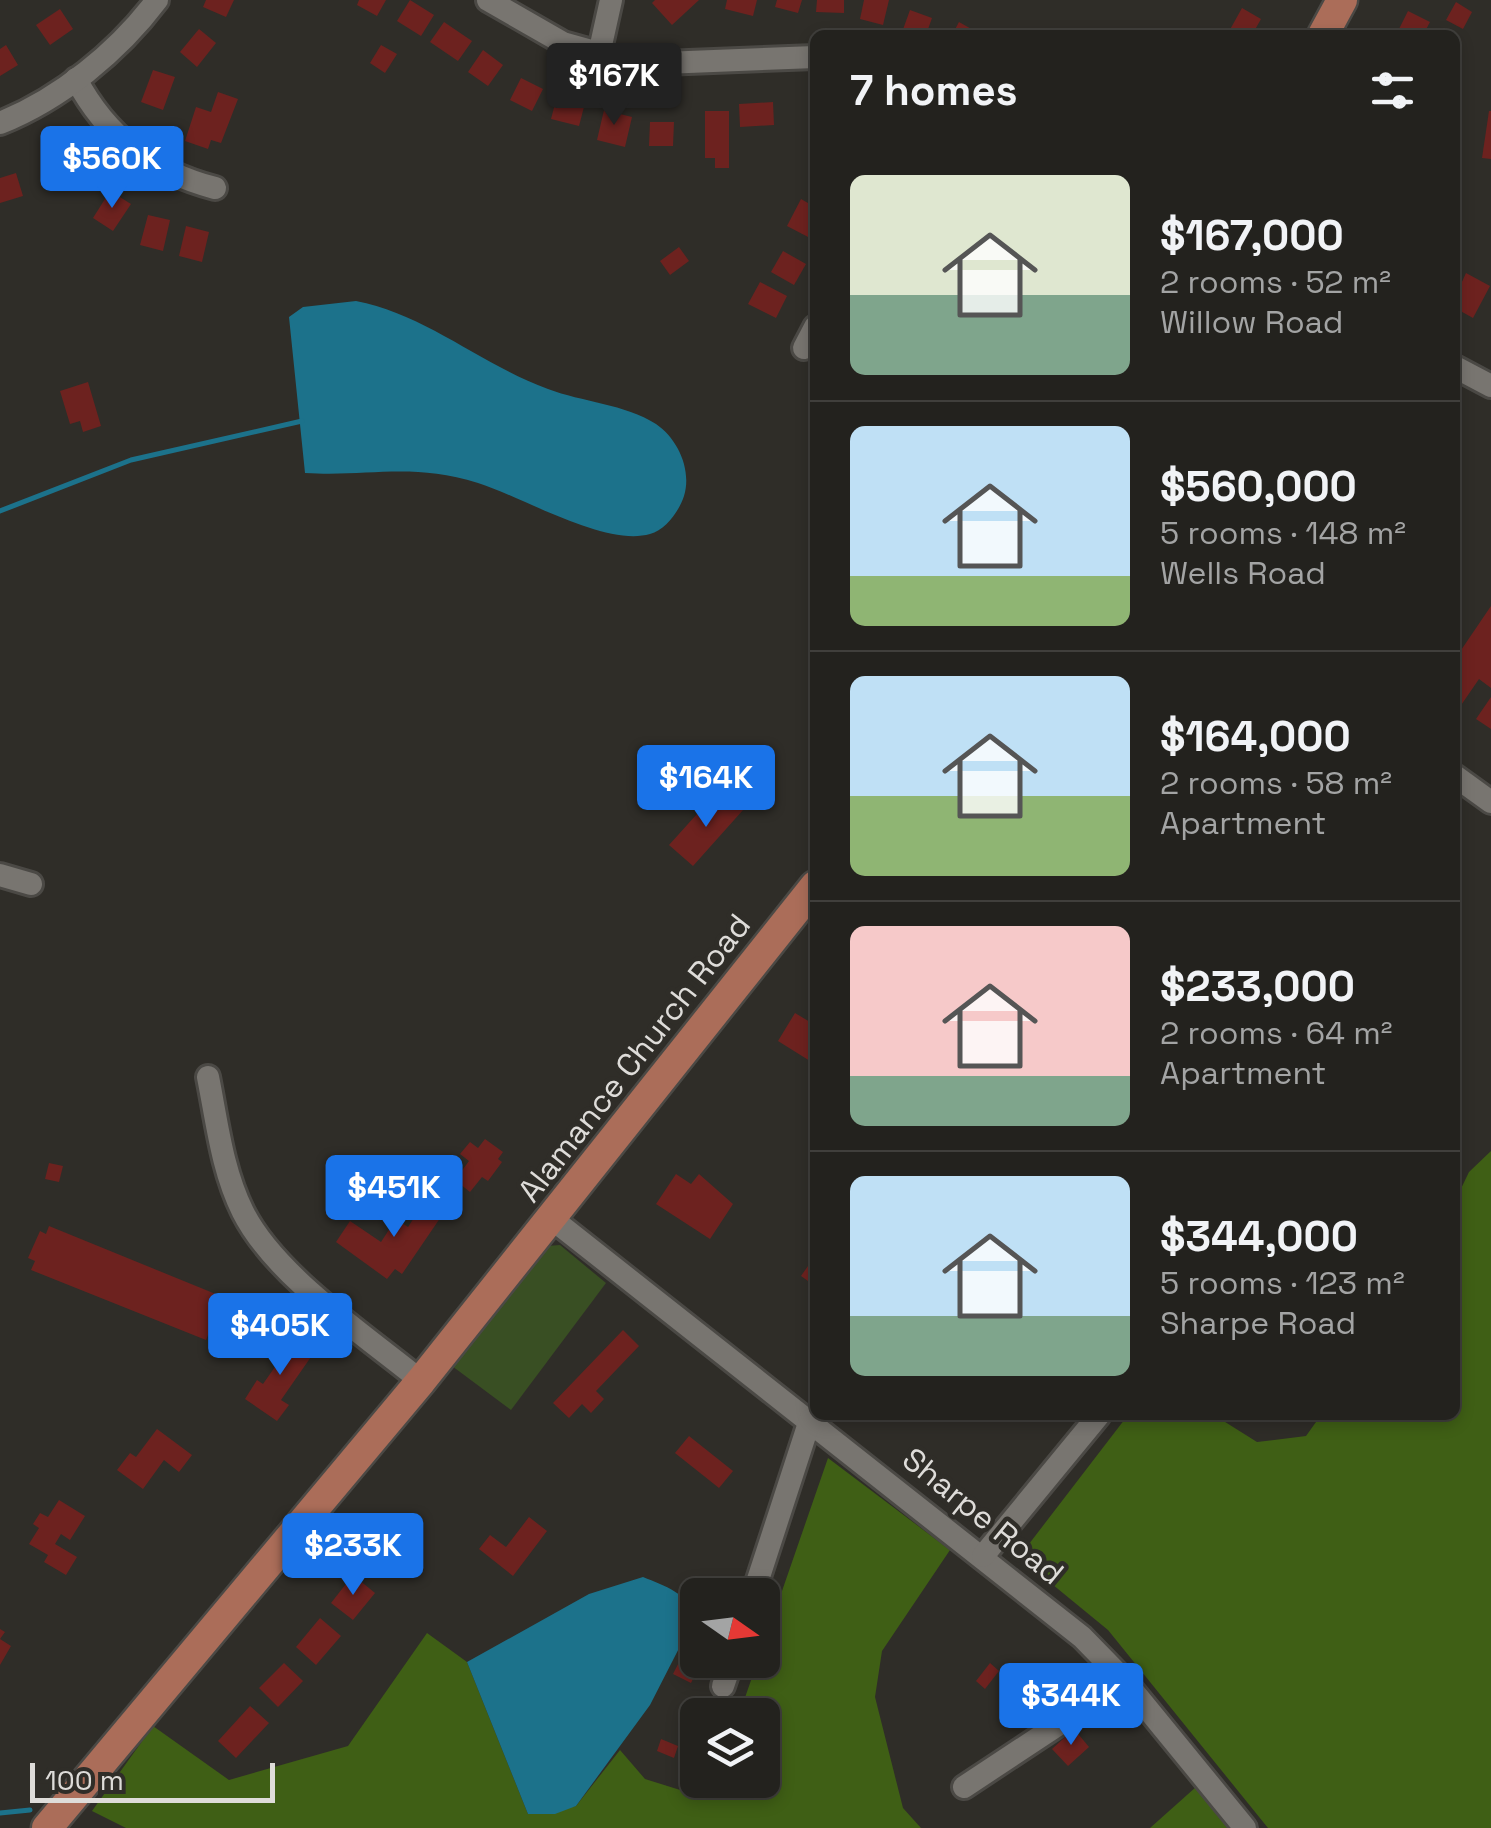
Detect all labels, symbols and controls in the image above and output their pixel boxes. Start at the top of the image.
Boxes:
pin: $167K [544,43,684,128]
text: $167K [569,55,659,95]
icon: filters [1365,63,1420,118]
text: 7 homes [850,64,1018,117]
pin: $560K [42,126,182,211]
text: $560K [62,138,162,178]
text: $167,000 [1160,209,1344,262]
icon: home [930,215,1050,335]
text: 2 rooms · 52 m² [1160,262,1391,302]
text: Willow Road [1160,302,1343,342]
text: $560,000 [1160,460,1357,513]
icon: home [930,466,1050,586]
text: 5 rooms · 148 m² [1160,513,1406,553]
text: Wells Road [1160,553,1326,593]
text: $164,000 [1160,710,1351,763]
icon: home [930,716,1050,836]
pin: $164K [636,745,776,830]
text: $164K [659,757,753,797]
text: 2 rooms · 58 m² [1160,763,1392,803]
text: Apartment [1160,803,1326,843]
street label: Alamance Church Road [509,906,759,1210]
text: $233,000 [1160,960,1355,1013]
icon: home [930,966,1050,1086]
text: 2 rooms · 64 m² [1160,1013,1392,1053]
text: Apartment [1160,1053,1326,1093]
pin: $451K [324,1155,464,1240]
text: $451K [348,1167,440,1207]
text: $344,000 [1160,1210,1358,1263]
icon: home [930,1216,1050,1336]
text: 5 rooms · 123 m² [1160,1263,1405,1303]
pin: $405K [210,1293,350,1378]
text: Sharpe Road [1160,1303,1356,1343]
text: $405K [230,1305,330,1345]
street label: Sharpe Road [894,1439,1072,1593]
pin: $233K [283,1513,423,1598]
text: $233K [304,1525,402,1565]
north arrow [680,1578,780,1678]
map controls [680,1578,780,1798]
pin: $344K [1001,1663,1141,1748]
text: $344K [1021,1675,1121,1715]
button: layers [680,1698,780,1798]
scale bar [30,1758,275,1802]
text: 100 m [45,1762,124,1798]

